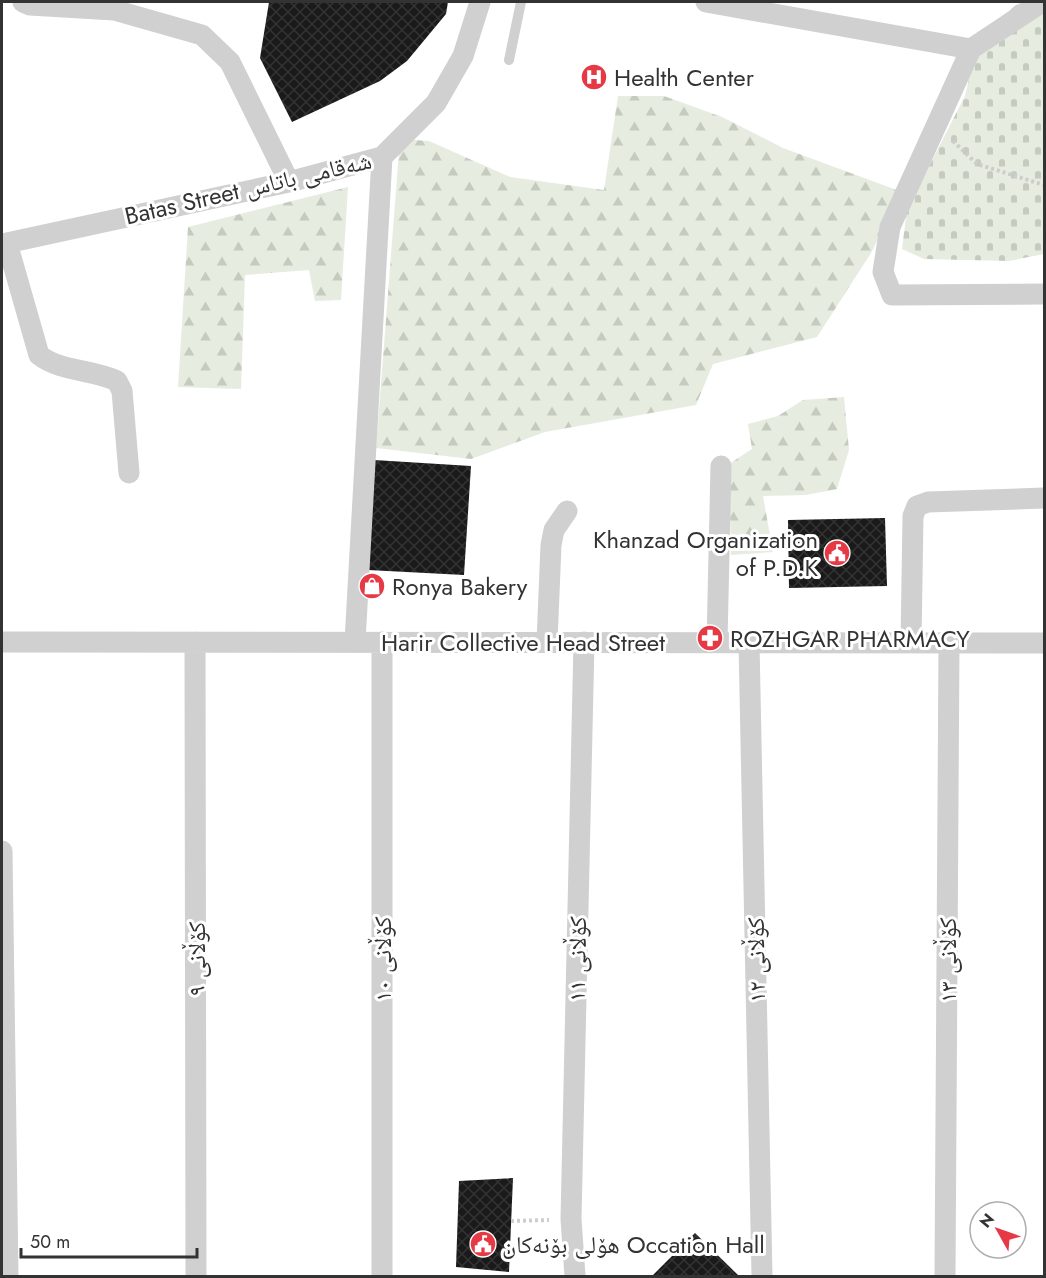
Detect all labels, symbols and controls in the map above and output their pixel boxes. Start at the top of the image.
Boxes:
place label: Health Center [614,60,755,95]
hospital icon: Health Center [579,62,609,92]
street label: Batas Street شەقامی باتاس [121,143,375,233]
place label: Khanzad Organization of P.D.K [593,522,818,585]
public building icon: Khanzad Organization of P.D.K [822,538,852,568]
place label: Ronya Bakery [392,569,528,604]
shop icon: Ronya Bakery [357,571,387,601]
place label: ROZHGAR PHARMACY [730,621,970,656]
pharmacy icon: ROZHGAR PHARMACY [695,623,725,653]
street label: Harir Collective Head Street [381,625,665,660]
street label: کۆڵانی ١٠ [365,916,400,1002]
street label: کۆڵانی ١١ [559,916,595,1002]
street label: کۆڵانی ١٢ [738,917,774,1003]
street label: کۆڵانی ١٣ [930,917,965,1003]
street label: کۆڵانی ٩ [179,922,214,996]
north arrow [968,1200,1028,1260]
text: N [974,1208,1000,1233]
scale bar [21,1221,196,1259]
place label: هۆلی بۆنەکان Occation Hall [502,1227,765,1262]
text: 50 m [30,1229,70,1255]
public building icon: هۆلی بۆنەکان Occation Hall [468,1229,498,1259]

